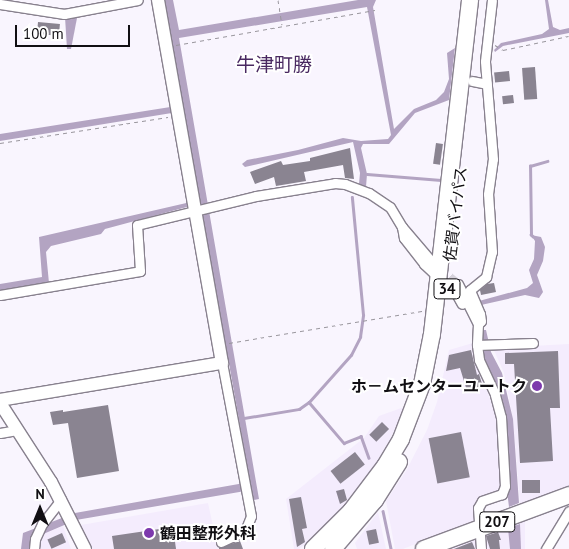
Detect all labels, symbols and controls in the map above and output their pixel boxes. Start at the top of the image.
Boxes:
scale bar [18,15,132,47]
text: 100 m [23,24,64,43]
district label: 牛津町勝 [236,54,312,76]
street label: 佐賀バイパス [440,165,470,263]
road number: 34 [433,276,461,302]
place label: ホ－ムセンターユートク [351,376,527,396]
marker: ホ－ムセンターユートク [531,380,543,392]
north arrow [15,484,65,534]
text: N [35,485,45,503]
road number: 207 [478,510,516,534]
place label: 鶴田整形外科 [160,523,256,543]
marker: 鶴田整形外科 [142,526,156,540]

